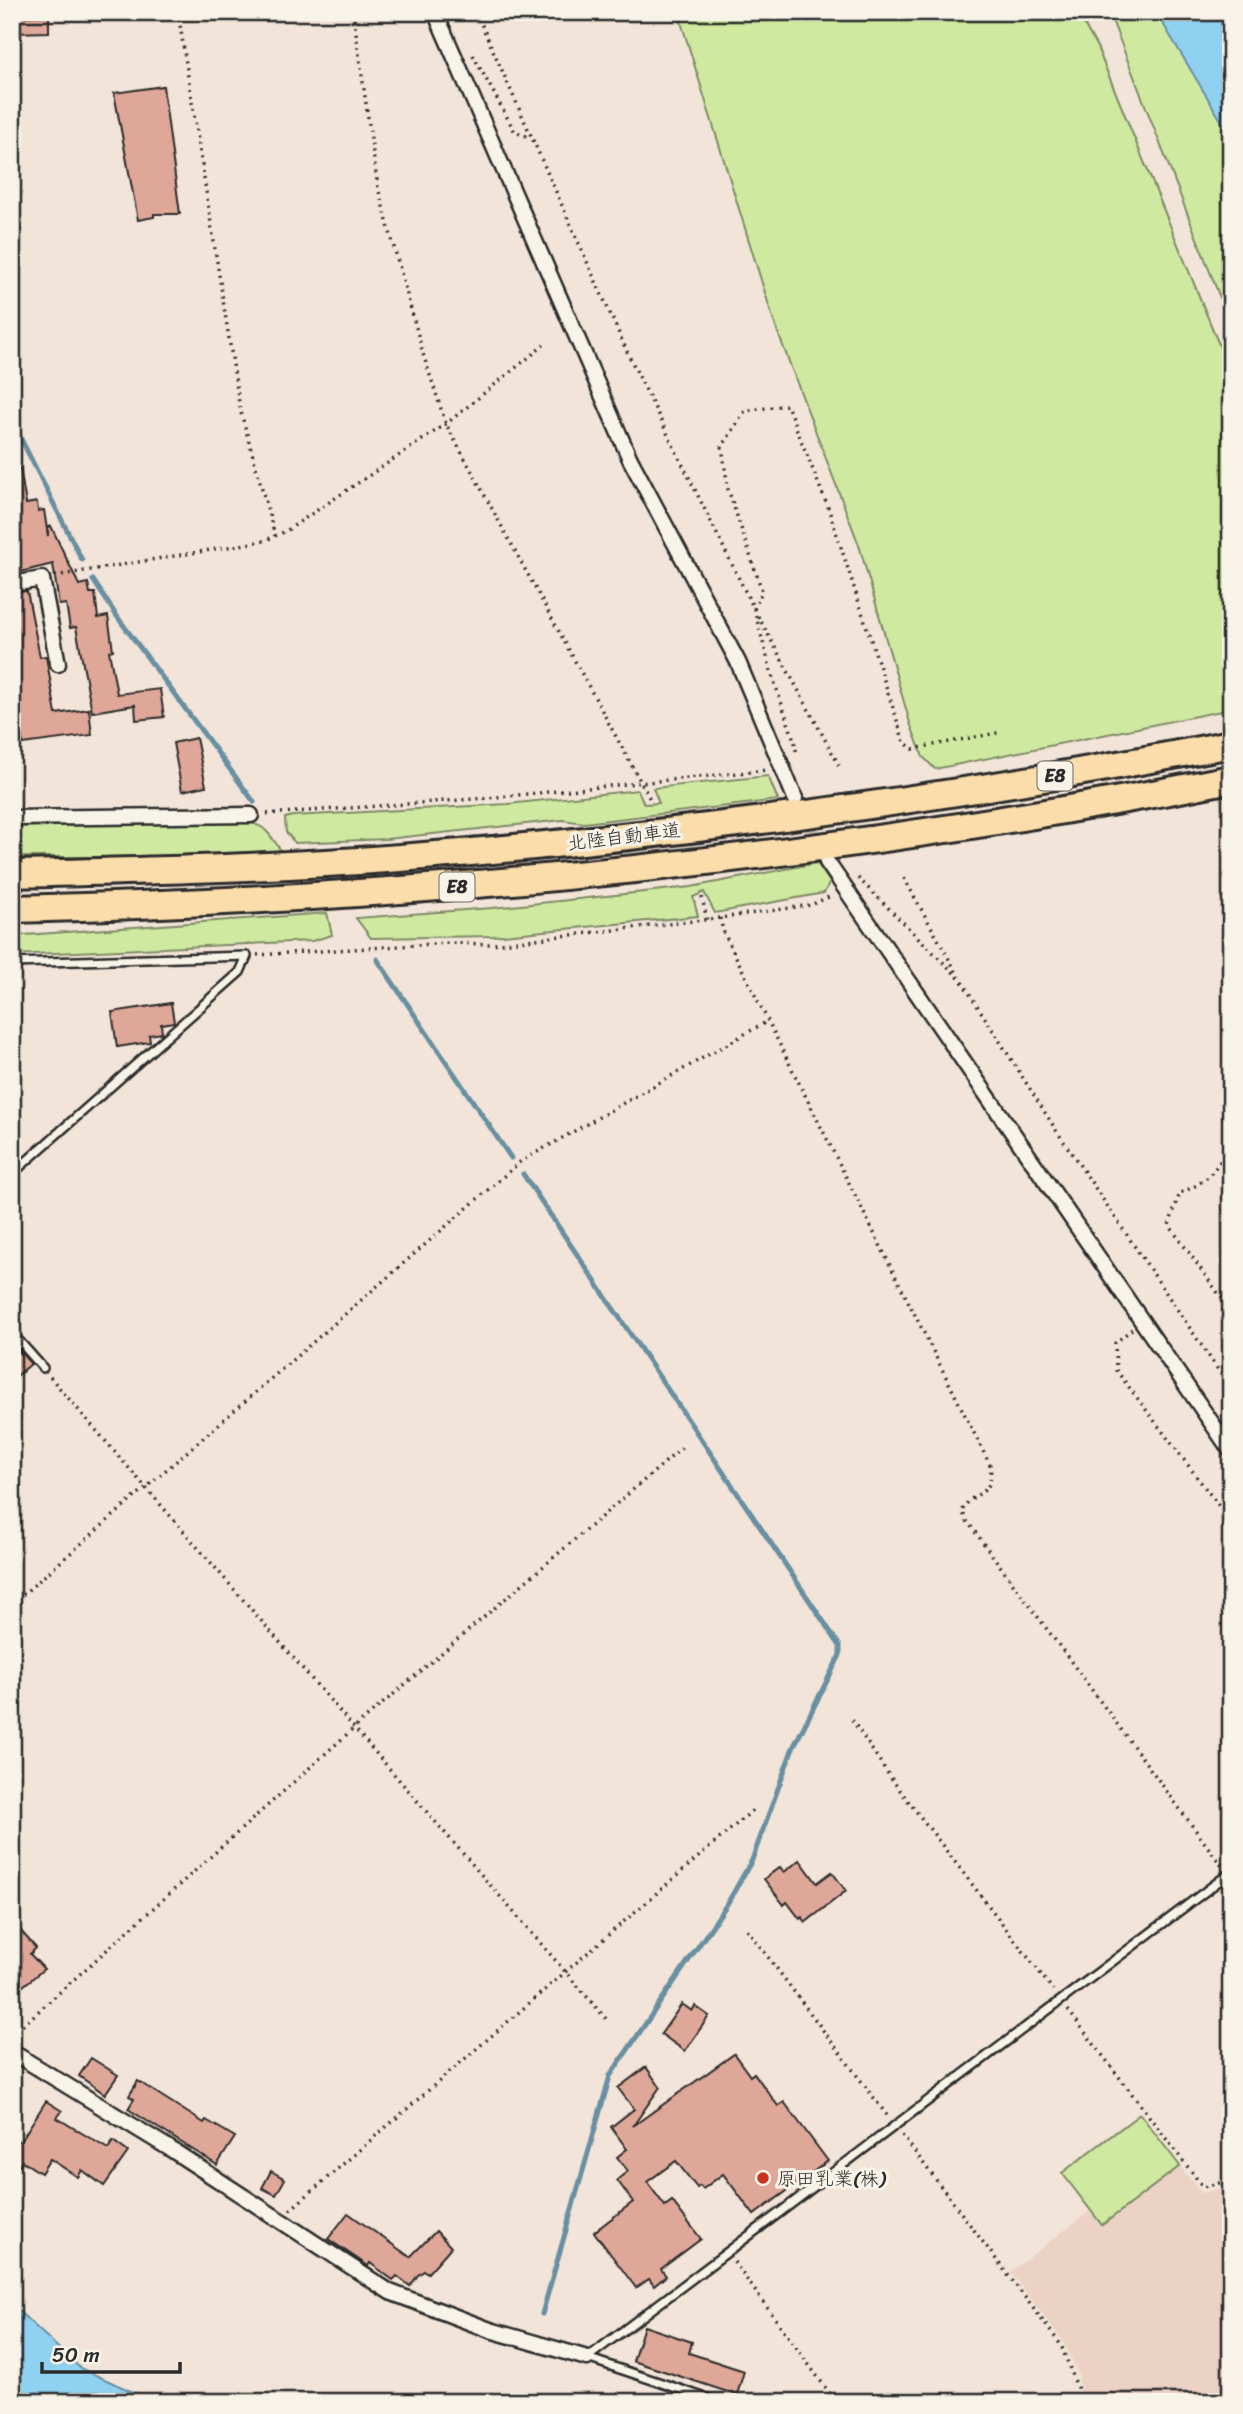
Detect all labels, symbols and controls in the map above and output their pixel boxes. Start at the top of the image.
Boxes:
road number: E8 [1038,762,1072,790]
street label: 北陸自動車道 [565,813,683,860]
road number: E8 [440,872,475,902]
place label: 原田乳業(株) [777,2162,887,2195]
marker: 原田乳業(株) [755,2170,771,2186]
scale bar [42,2330,180,2374]
text: 50 m [52,2336,100,2374]

